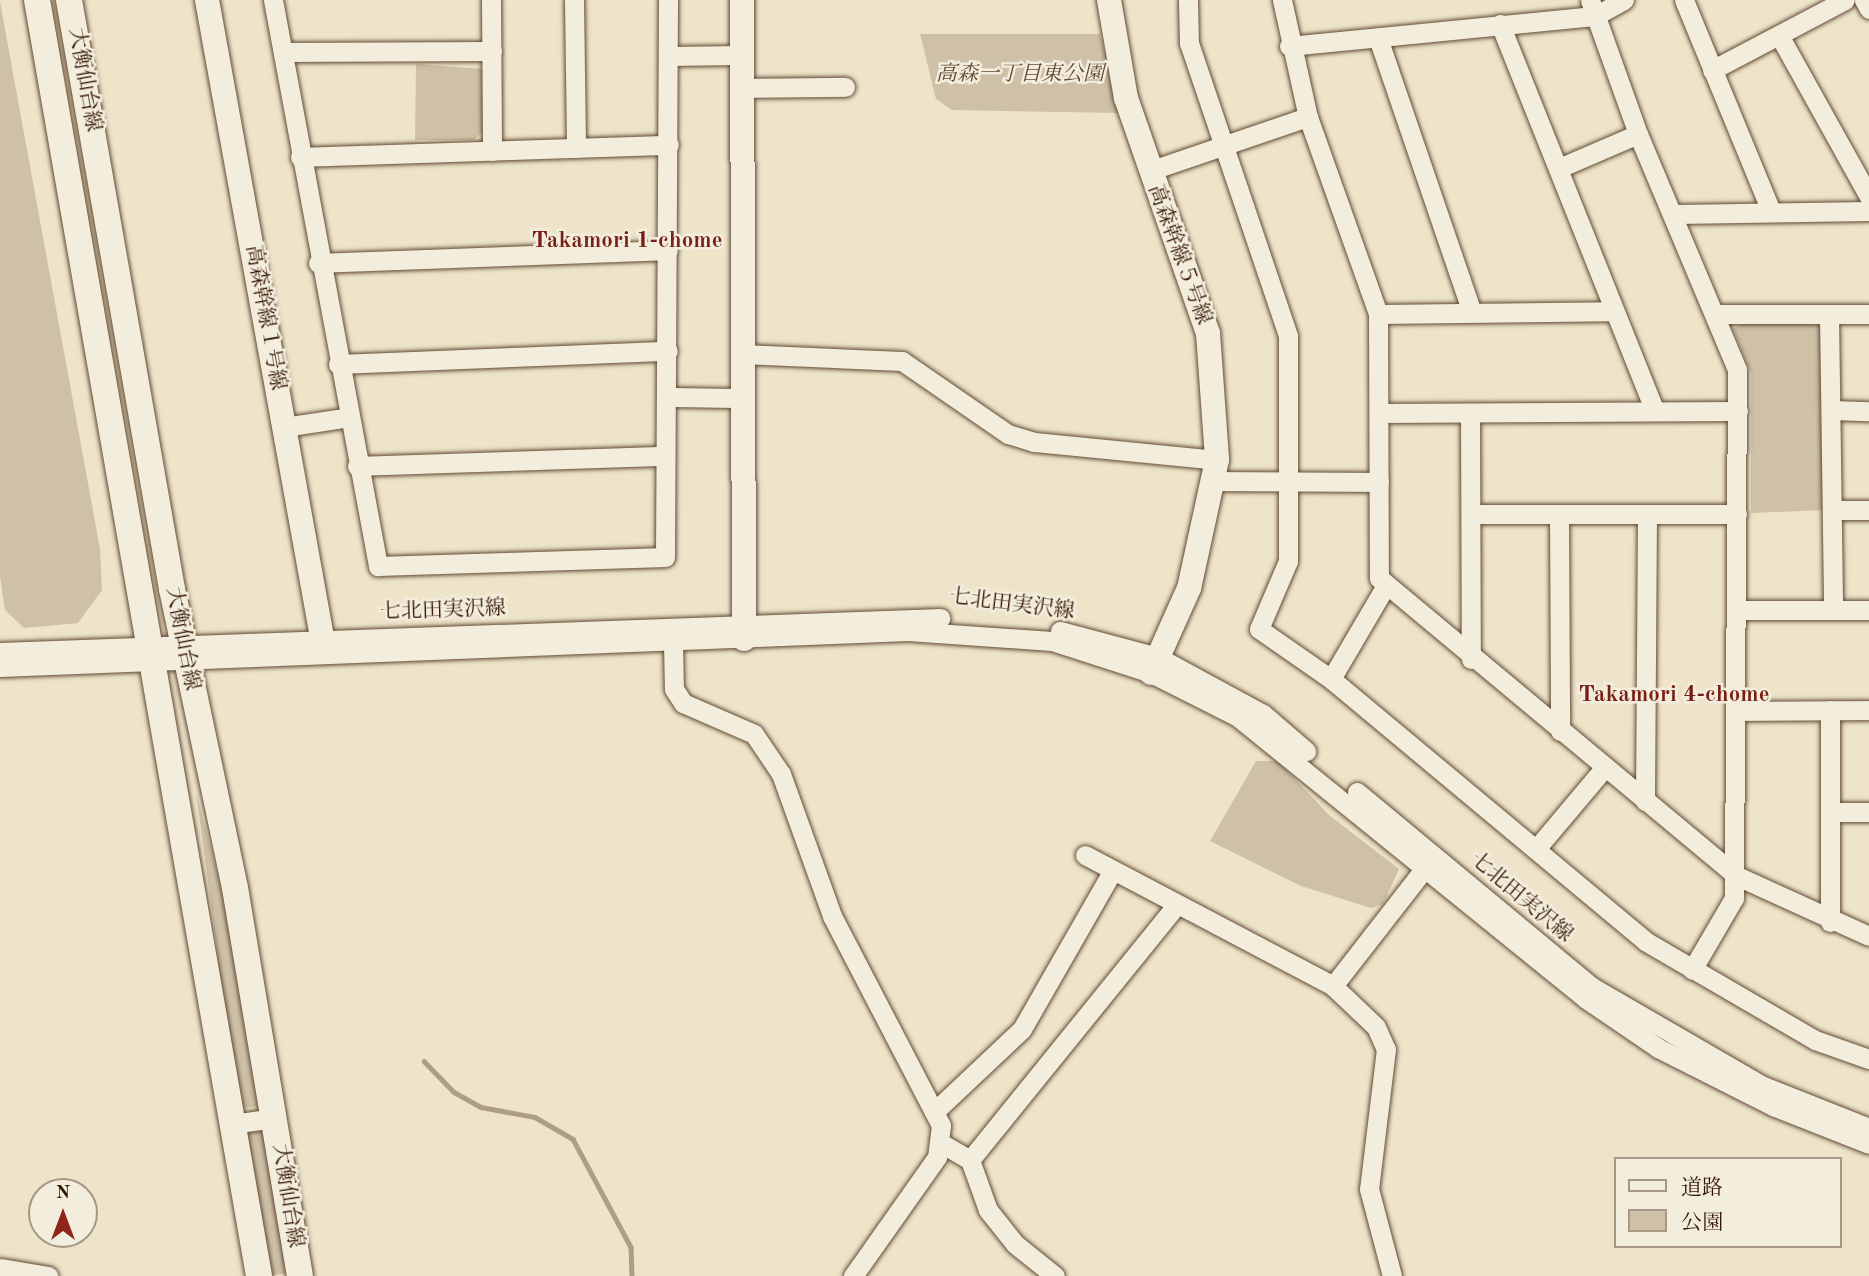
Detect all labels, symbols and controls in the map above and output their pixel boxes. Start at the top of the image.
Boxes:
street label: 大衡仙台線 [62,26,106,134]
park label: 高森一丁目東公園 [936,62,1104,88]
street label: 高森幹線５号線 [1142,182,1216,328]
district label: Takamori 1-chome [531,227,723,255]
street label: 高森幹線１号線 [240,243,290,393]
street label: 大衡仙台線 [160,585,204,693]
street label: 七北田実沢線 [948,585,1076,625]
street label: 七北田実沢線 [380,596,506,626]
district label: Takamori 4-chome [1578,681,1770,709]
street label: 七北田実沢線 [1465,848,1577,948]
street label: 大衡仙台線 [266,1142,308,1250]
legend [1614,1157,1841,1248]
north arrow [28,1178,98,1248]
text: 道路 [1681,1178,1723,1199]
text: N [56,1184,70,1203]
text: 公園 [1681,1213,1723,1234]

